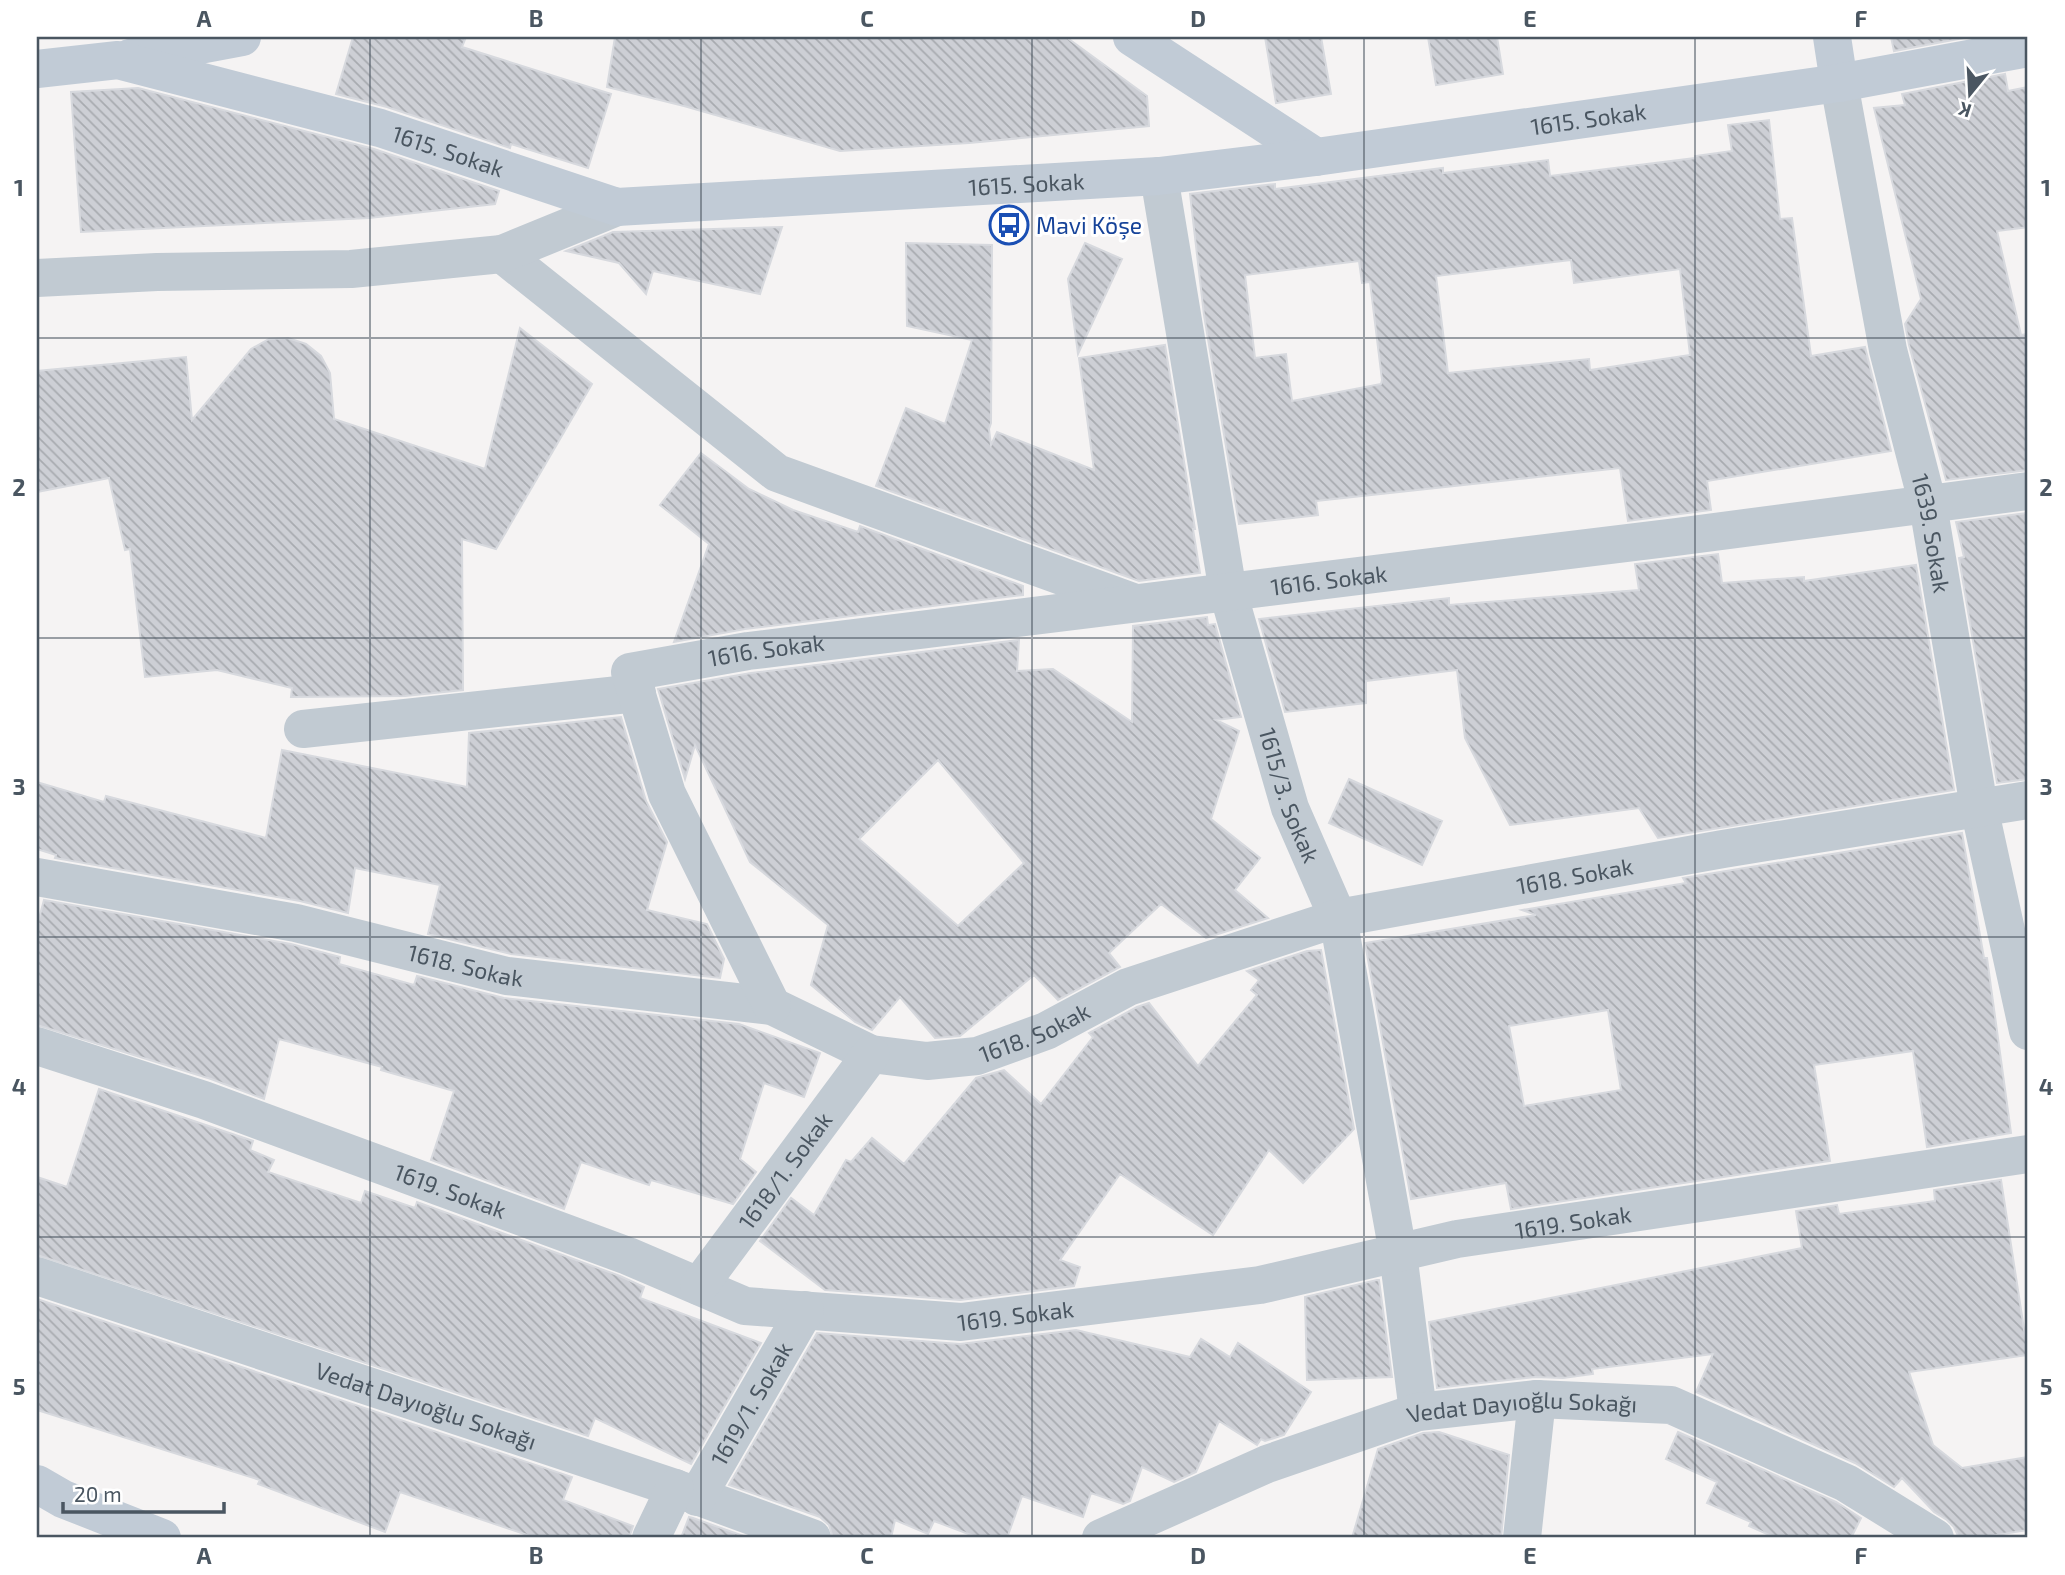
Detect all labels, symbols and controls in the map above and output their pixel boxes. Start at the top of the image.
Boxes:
text: A [196,4,212,32]
text: B [529,4,543,32]
text: C [860,4,874,32]
text: D [1190,4,1206,32]
text: E [1523,4,1537,32]
text: F [1855,4,1868,32]
north arrow [1936,60,2006,130]
street label: 1615. Sokak [1529,96,1648,140]
text: K [1955,98,1974,123]
street label: 1615. Sokak [389,119,508,182]
street label: 1615. Sokak [967,166,1085,201]
text: 1 [14,173,24,201]
text: 1 [2041,173,2051,201]
bus stop icon: Mavi Köşe [988,204,1030,246]
place label: Mavi Köşe [1036,211,1142,240]
street label: 1639. Sokak [1906,471,1957,595]
text: 2 [12,473,26,501]
text: 2 [2039,473,2053,501]
street label: 1616. Sokak [1269,559,1389,601]
street label: 1616. Sokak [706,628,826,672]
street label: 1615/3. Sokak [1254,724,1326,867]
text: 3 [12,772,26,800]
text: 3 [2039,772,2053,800]
street label: 1618. Sokak [1514,851,1636,900]
street label: 1618. Sokak [405,938,525,992]
street label: 1618. Sokak [975,996,1095,1068]
text: 4 [12,1072,26,1100]
text: 4 [2039,1072,2053,1100]
street label: 1618/1. Sokak [732,1106,838,1234]
street label: 1619. Sokak [391,1157,510,1224]
street label: 1619. Sokak [1513,1199,1633,1244]
street label: 1619. Sokak [956,1294,1076,1336]
street label: 1619/1. Sokak [704,1336,798,1470]
street label: Vedat Dayıoğlu Sokağı [312,1356,540,1455]
text: 5 [13,1372,25,1400]
text: 5 [2040,1372,2052,1400]
street label: Vedat Dayıoğlu Sokağı [1403,1384,1638,1429]
scale bar [63,1470,224,1514]
text: 20 m [74,1481,122,1506]
text: A [196,1541,212,1569]
text: B [529,1541,543,1569]
text: C [860,1541,874,1569]
text: D [1190,1541,1206,1569]
text: E [1523,1541,1537,1569]
text: F [1855,1541,1868,1569]

